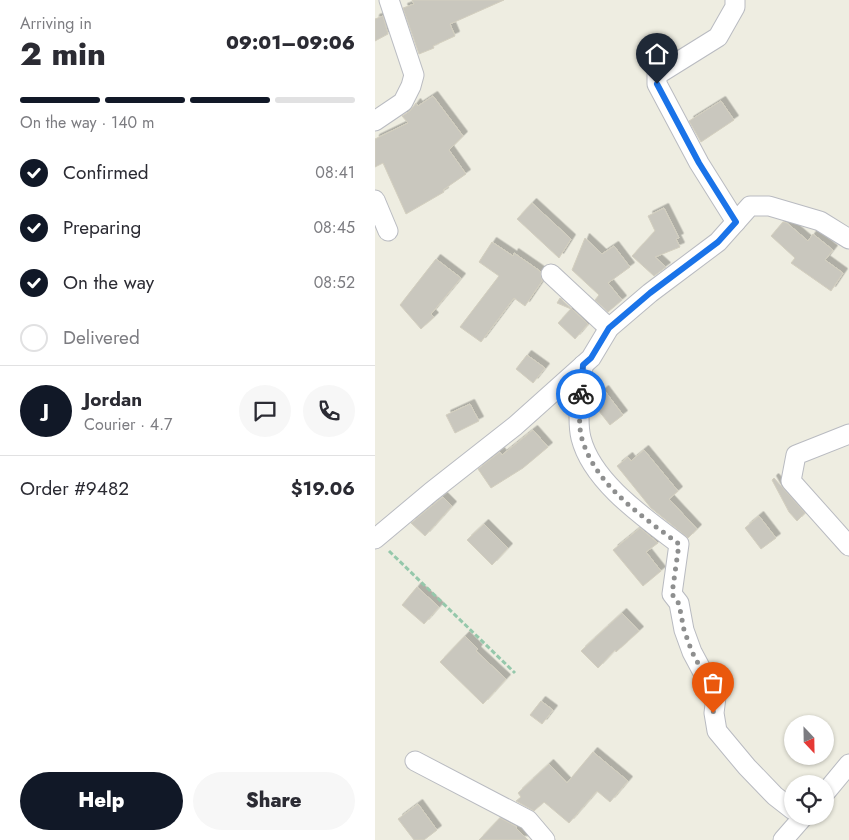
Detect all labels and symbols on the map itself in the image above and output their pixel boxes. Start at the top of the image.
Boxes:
pin [636,33,678,84]
courier [556,369,606,419]
pin [692,662,734,713]
north arrow [784,715,834,765]

